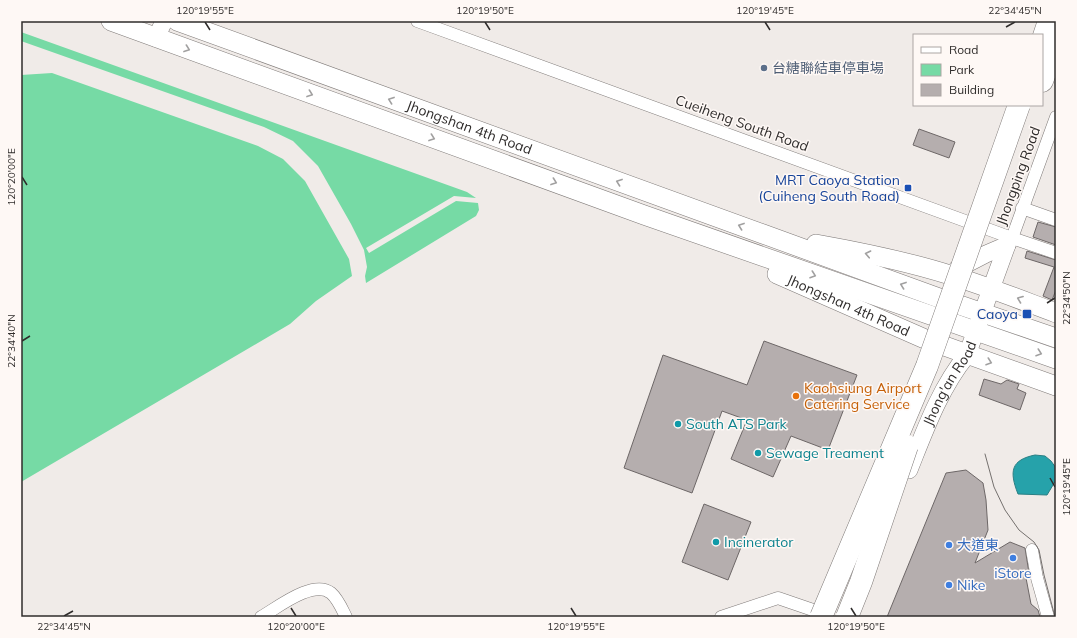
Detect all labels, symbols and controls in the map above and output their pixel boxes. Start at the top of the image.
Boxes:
text: 120°19'55"E [176,4,234,17]
text: 120°19'50"E [456,4,514,17]
text: 120°19'45"E [736,4,794,17]
text: 22°34'45"N [988,4,1042,17]
legend [913,34,1043,106]
text: Road [949,42,978,57]
one-way arrow [184,45,191,53]
place label: 台糖聯結車停車場 [772,59,884,77]
text: Park [949,62,975,77]
marker: 台糖聯結車停車場 [759,63,769,73]
text: Building [949,82,994,97]
one-way arrow [306,89,313,97]
street label: Cueiheng South Road [673,91,811,155]
one-way arrow [388,96,395,104]
street label: Jhongshan 4th Road [404,96,535,158]
street label: Jhongping Road [992,124,1044,228]
one-way arrow [428,133,435,142]
text: 120°20'00"E [5,148,18,206]
place label: MRT Caoya Station (Cuiheng South Road) [758,171,900,205]
one-way arrow [550,178,557,186]
one-way arrow [615,178,622,187]
marker: MRT Caoya Station (Cuiheng South Road) [903,183,913,193]
one-way arrow [737,223,744,231]
one-way arrow [865,250,872,258]
street label: Jhongshan 4th Road [784,270,913,340]
one-way arrow [810,270,817,278]
text: 22°34'50"N [1060,271,1073,325]
one-way arrow [899,281,906,289]
one-way arrow [1016,296,1023,304]
place label: Caoya [977,305,1018,323]
marker: Caoya [1021,308,1033,320]
text: 22°34'40"N [5,314,18,368]
street label: Jhong'an Road [919,338,980,429]
one-way arrow [1035,349,1042,357]
one-way arrow [986,358,993,366]
place label: Kaohsiung Airport Catering Service [804,379,922,413]
marker: Kaohsiung Airport Catering Service [791,391,801,401]
place label: South ATS Park [686,415,788,433]
marker: South ATS Park [673,419,683,429]
place label: Sewage Treament [766,444,884,462]
marker: Sewage Treament [753,448,763,458]
text: 120°19'45"E [1060,458,1073,516]
place label: Incinerator [724,533,794,551]
place label: 大道東 [957,536,999,554]
marker: Incinerator [711,537,721,547]
marker: 大道東 [944,540,954,550]
marker: iStore [1008,553,1018,563]
place label: iStore [994,564,1032,582]
place label: Nike [957,576,985,594]
marker: Nike [944,580,954,590]
text: 22°34'45"N [37,620,91,633]
text: 120°20'00"E [267,620,325,633]
text: 120°19'55"E [547,620,605,633]
text: 120°19'50"E [827,620,885,633]

